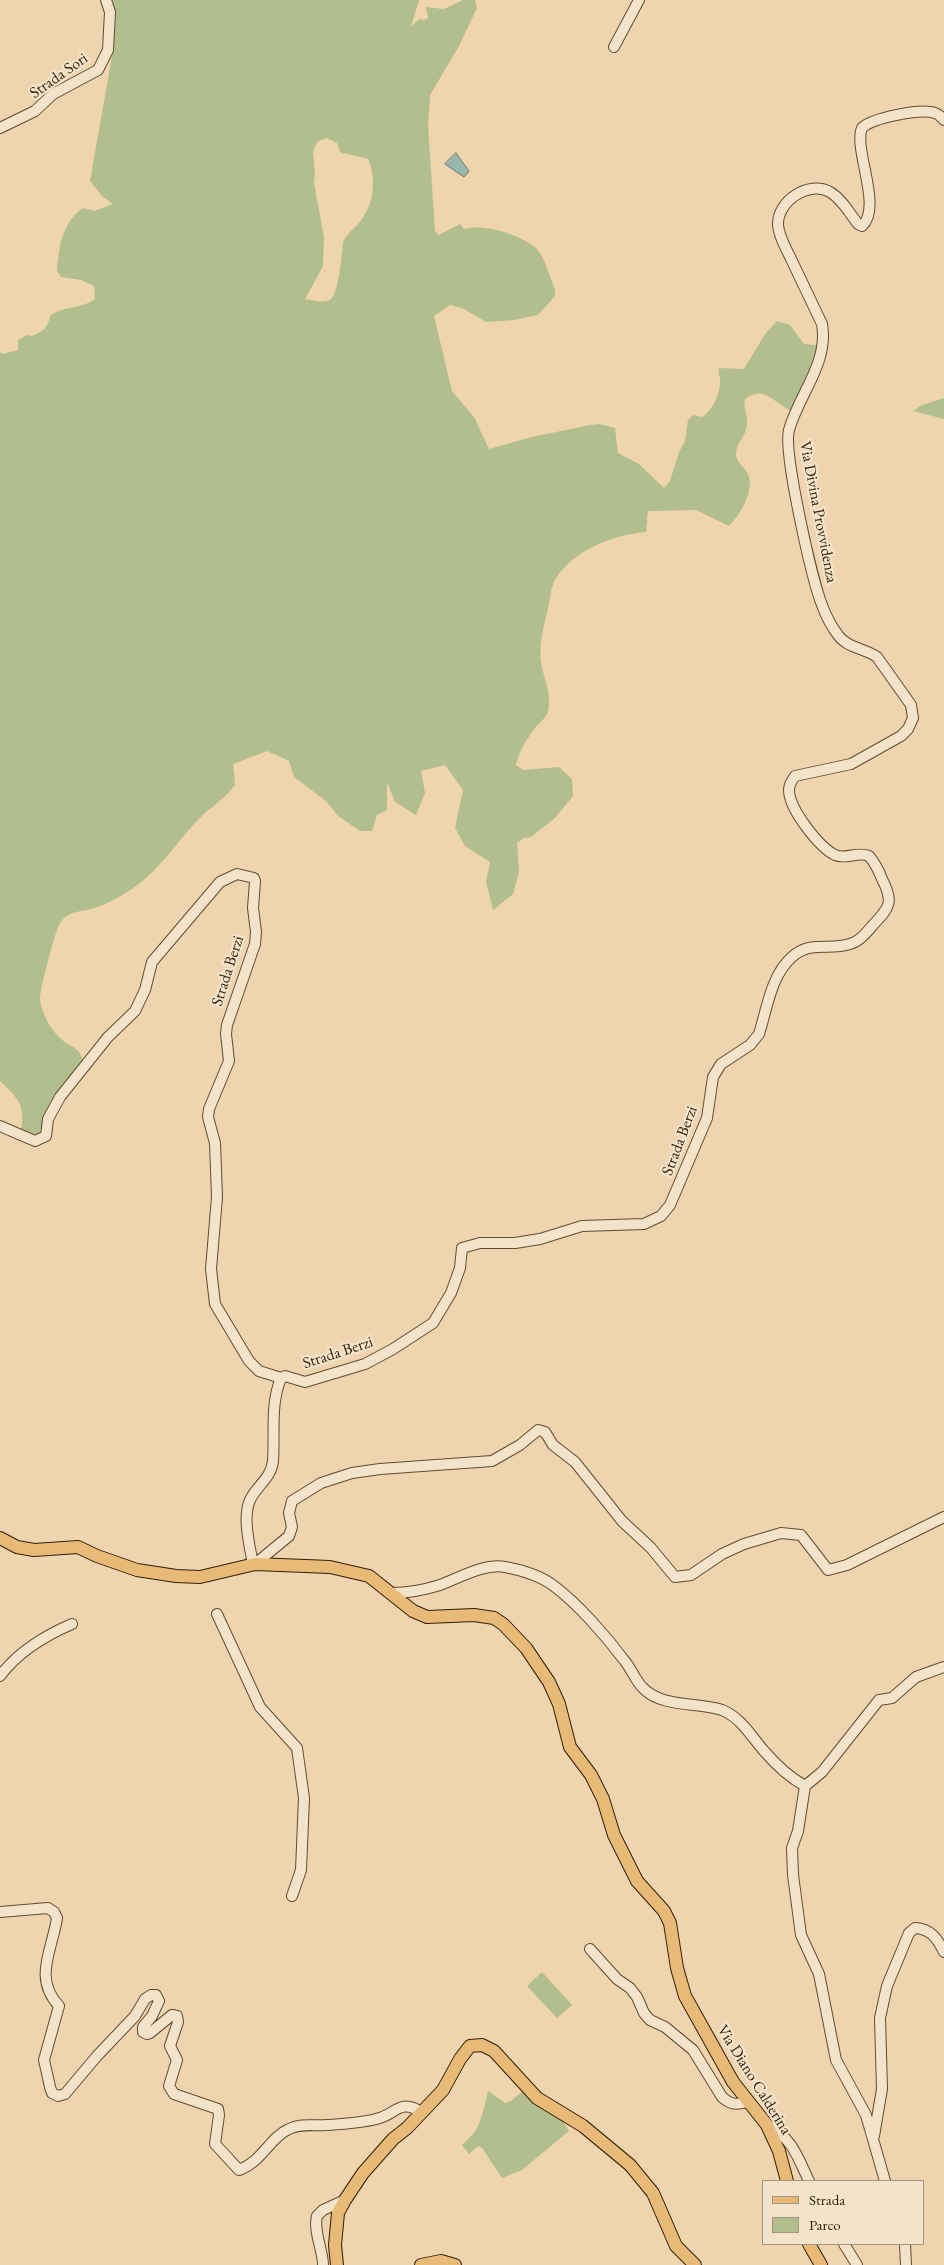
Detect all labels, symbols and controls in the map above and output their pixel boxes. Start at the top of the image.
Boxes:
street label: Strada Sori [26,49,92,103]
street label: Via Divina Provvidenza [795,440,841,584]
street label: Strada Berzi [208,933,248,1009]
street label: Strada Berzi [658,1104,702,1178]
street label: Strada Berzi [300,1333,376,1373]
street label: Via Diano Calderina [713,2022,795,2138]
legend [762,2180,924,2245]
text: Strada [809,2190,845,2209]
text: Parco [809,2215,841,2234]

